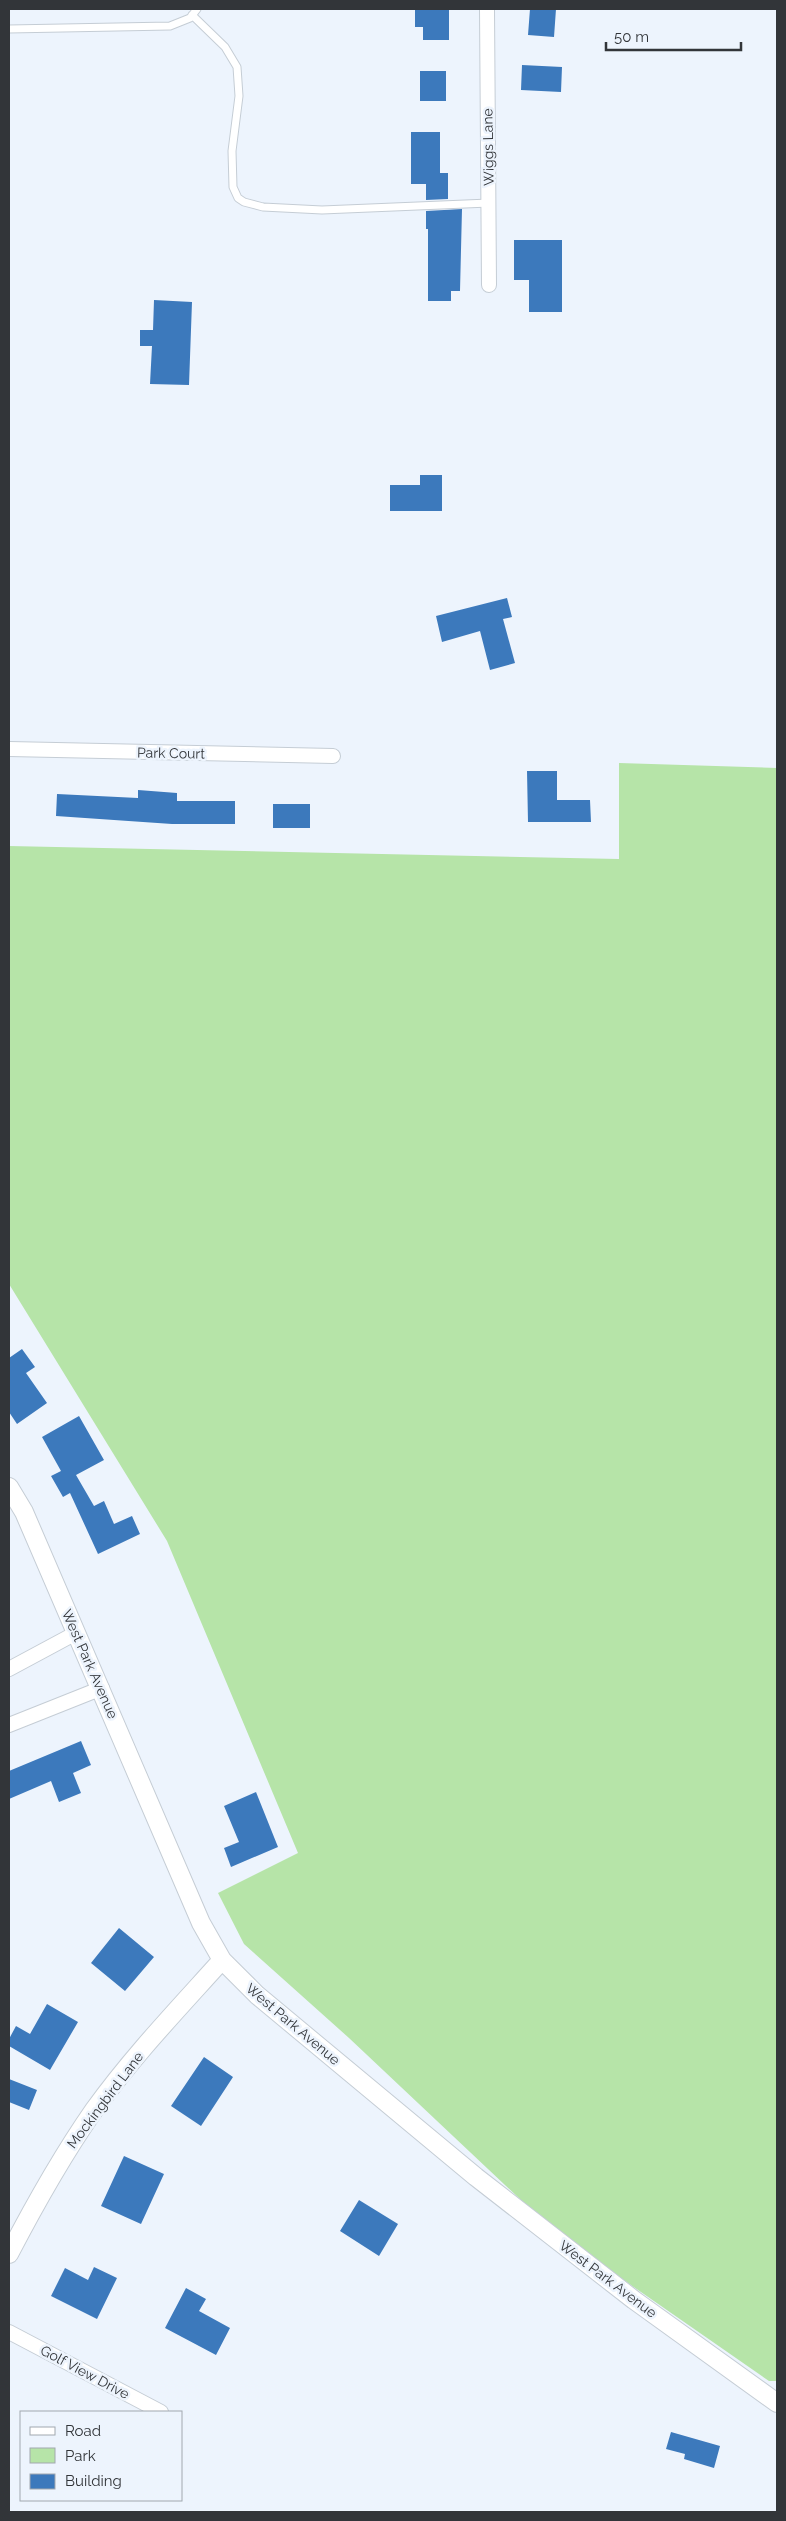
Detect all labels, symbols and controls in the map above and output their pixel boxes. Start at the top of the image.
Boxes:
scale bar [606,20,741,52]
text: 50 m [614,28,649,46]
street label: Wiggs Lane [479,108,497,186]
street label: Park Court [137,744,205,762]
street label: West Park Avenue [59,1607,121,1721]
street label: West Park Avenue [243,1980,343,2068]
street label: Mockingbird Lane [64,2049,146,2151]
street label: West Park Avenue [556,2237,660,2321]
street label: Golf View Drive [38,2342,132,2402]
legend [20,2411,182,2501]
text: Road [65,2422,101,2440]
text: Park [65,2447,96,2465]
text: Building [65,2472,122,2490]

